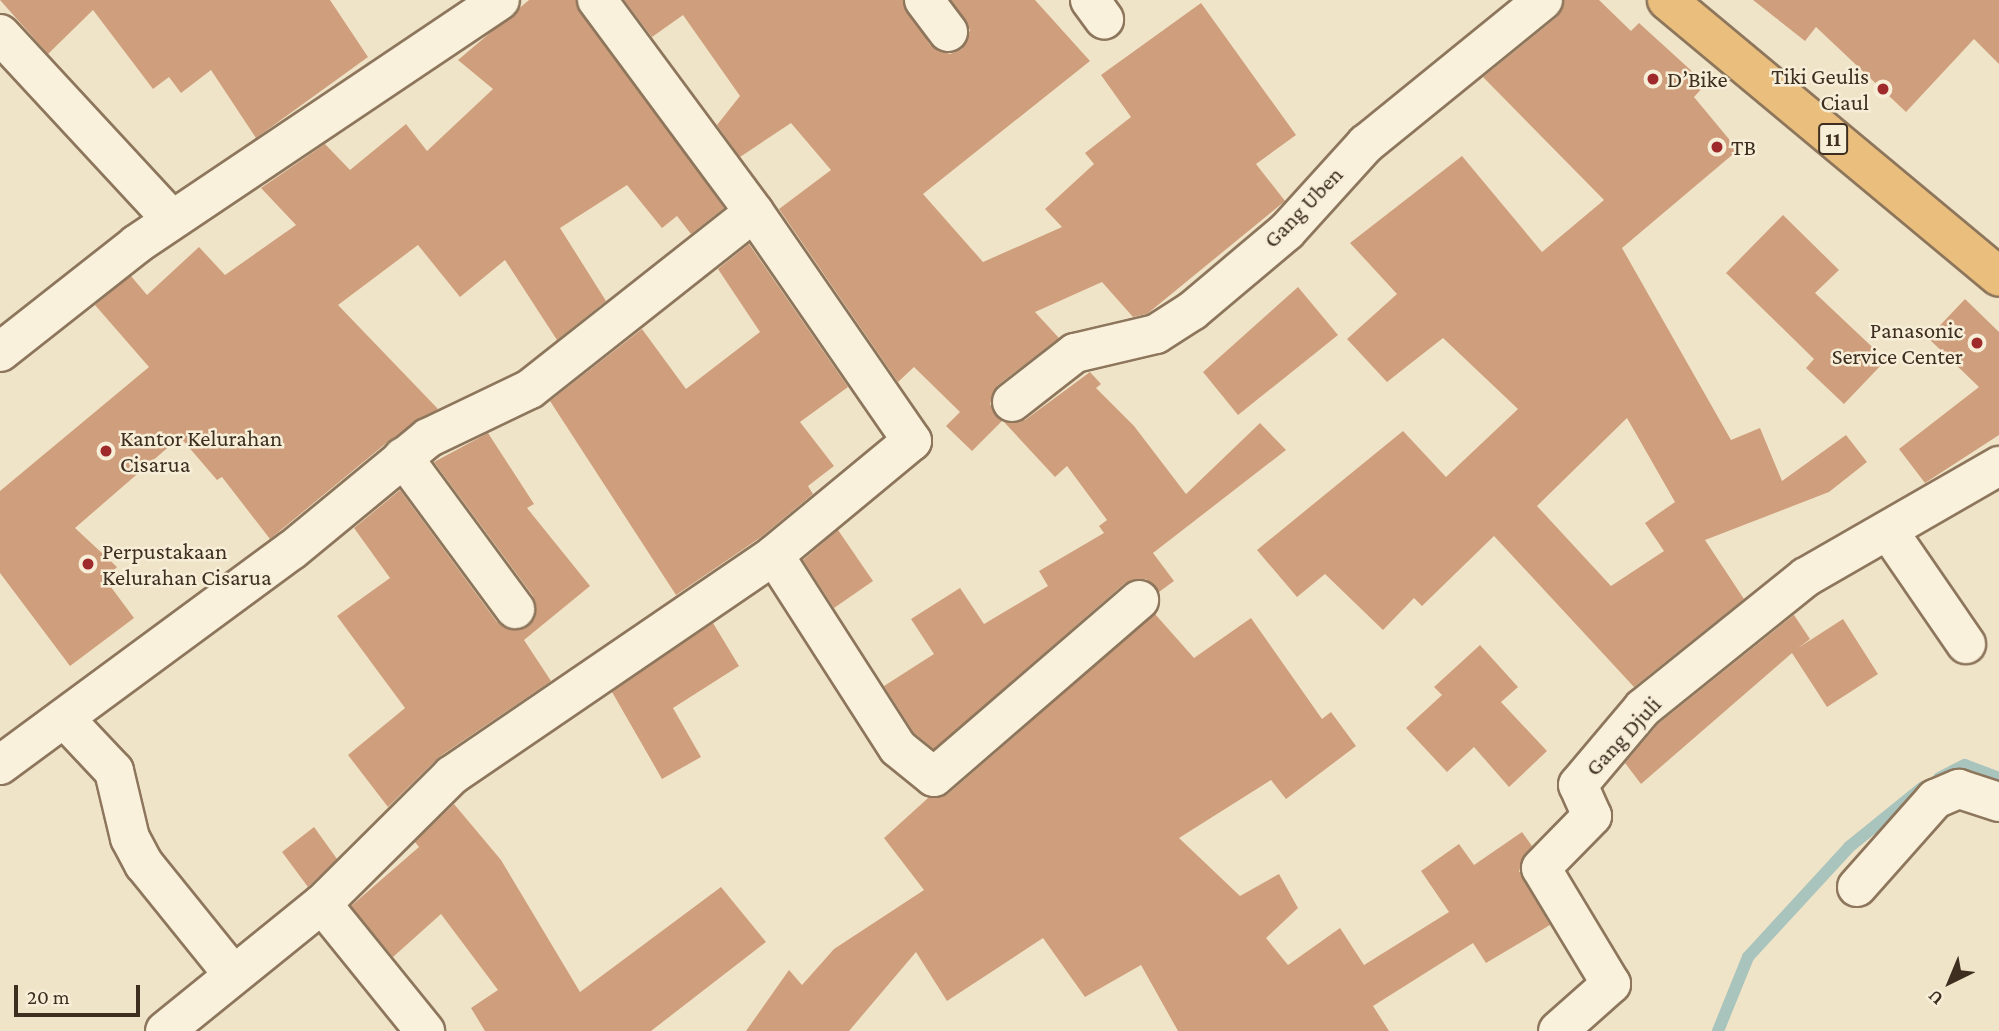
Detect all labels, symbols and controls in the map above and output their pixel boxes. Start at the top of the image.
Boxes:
place label: Tiki Geulis Ciaul [1771,62,1869,116]
place label: D’Bike [1667,65,1728,93]
marker: D’Bike [1645,71,1661,87]
marker: Tiki Geulis Ciaul [1875,81,1891,97]
road number: 11 [1817,122,1849,156]
place label: TB [1731,133,1756,161]
marker: TB [1709,139,1725,155]
street label: Gang Uben [1258,161,1348,253]
place label: Panasonic Service Center [1832,316,1963,370]
marker: Panasonic Service Center [1969,335,1985,351]
place label: Kantor Kelurahan Cisarua [120,424,282,478]
marker: Kantor Kelurahan Cisarua [98,443,114,459]
place label: Perpustakaan Kelurahan Cisarua [102,537,272,591]
marker: Perpustakaan Kelurahan Cisarua [80,556,96,572]
street label: Gang Djuli [1579,691,1667,781]
north arrow [1915,947,1985,1017]
scale bar [18,972,144,1016]
text: 20 m [27,985,70,1009]
text: U [1923,986,1947,1010]

